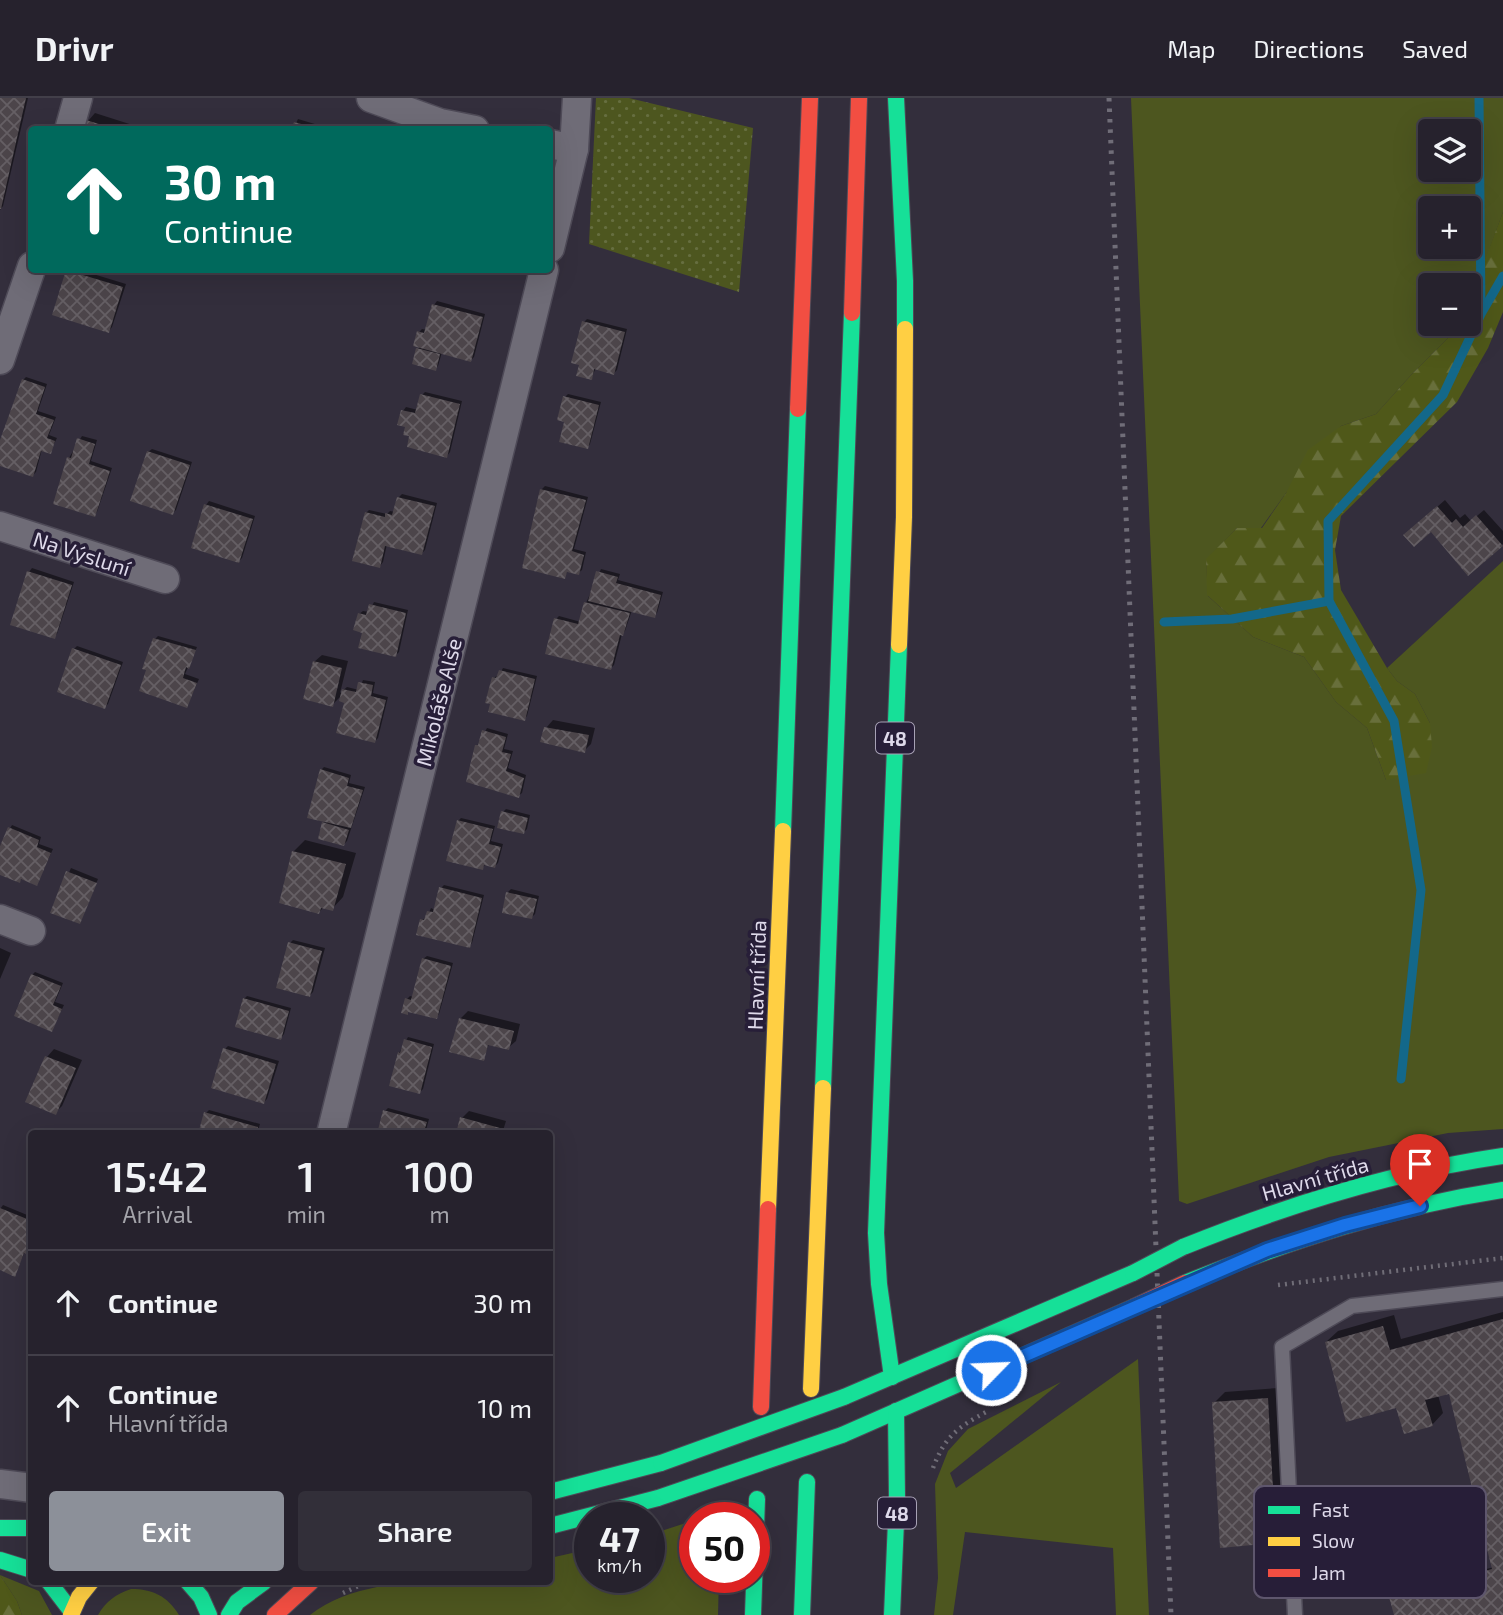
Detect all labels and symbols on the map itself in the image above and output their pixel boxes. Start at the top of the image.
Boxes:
street label: Na Výsluní [30,526,134,581]
street label: Mikoláše Alše [410,635,466,769]
road number: 48 [876,722,914,754]
street label: Hlavní třída [742,920,770,1030]
pin [1390,1134,1450,1206]
street label: Hlavní třída [1259,1151,1371,1205]
position arrow [954,1333,1028,1407]
legend [1254,1486,1486,1598]
road number: 48 [878,1498,916,1528]
text: Fast [1312,1498,1349,1521]
speed limit sign: 50 [679,1502,770,1593]
text: Slow [1312,1529,1355,1552]
text: Jam [1312,1561,1346,1584]

